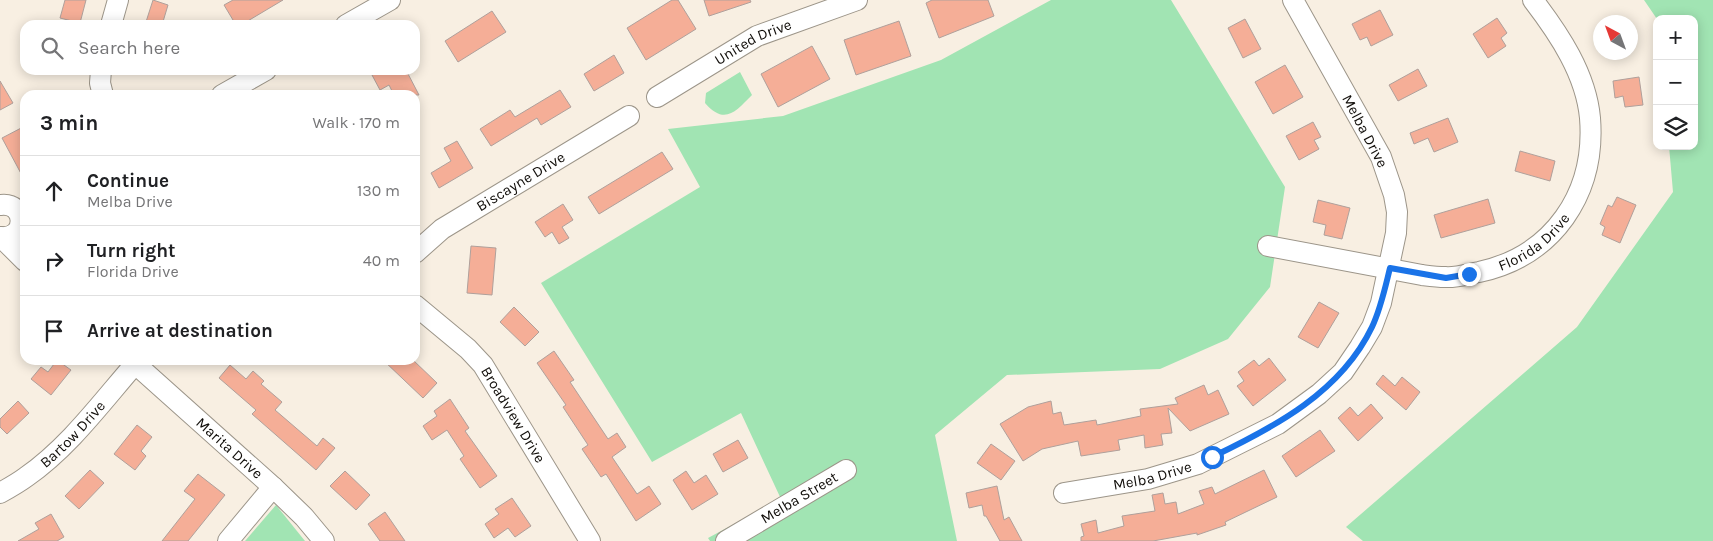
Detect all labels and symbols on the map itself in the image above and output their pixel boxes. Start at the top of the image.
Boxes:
street label: United Drive [711,15,794,69]
north arrow [1593,15,1638,60]
street label: Melba Drive [1338,91,1392,171]
street label: Biscayne Drive [473,148,568,215]
street label: Florida Drive [1496,210,1574,275]
route end [1458,263,1481,286]
street label: Broadview Drive [477,363,549,466]
street label: Bartow Drive [36,397,109,472]
street label: Marita Drive [192,413,266,483]
route start [1201,446,1224,469]
street label: Melba Drive [1112,457,1194,494]
street label: Melba Street [757,468,841,527]

